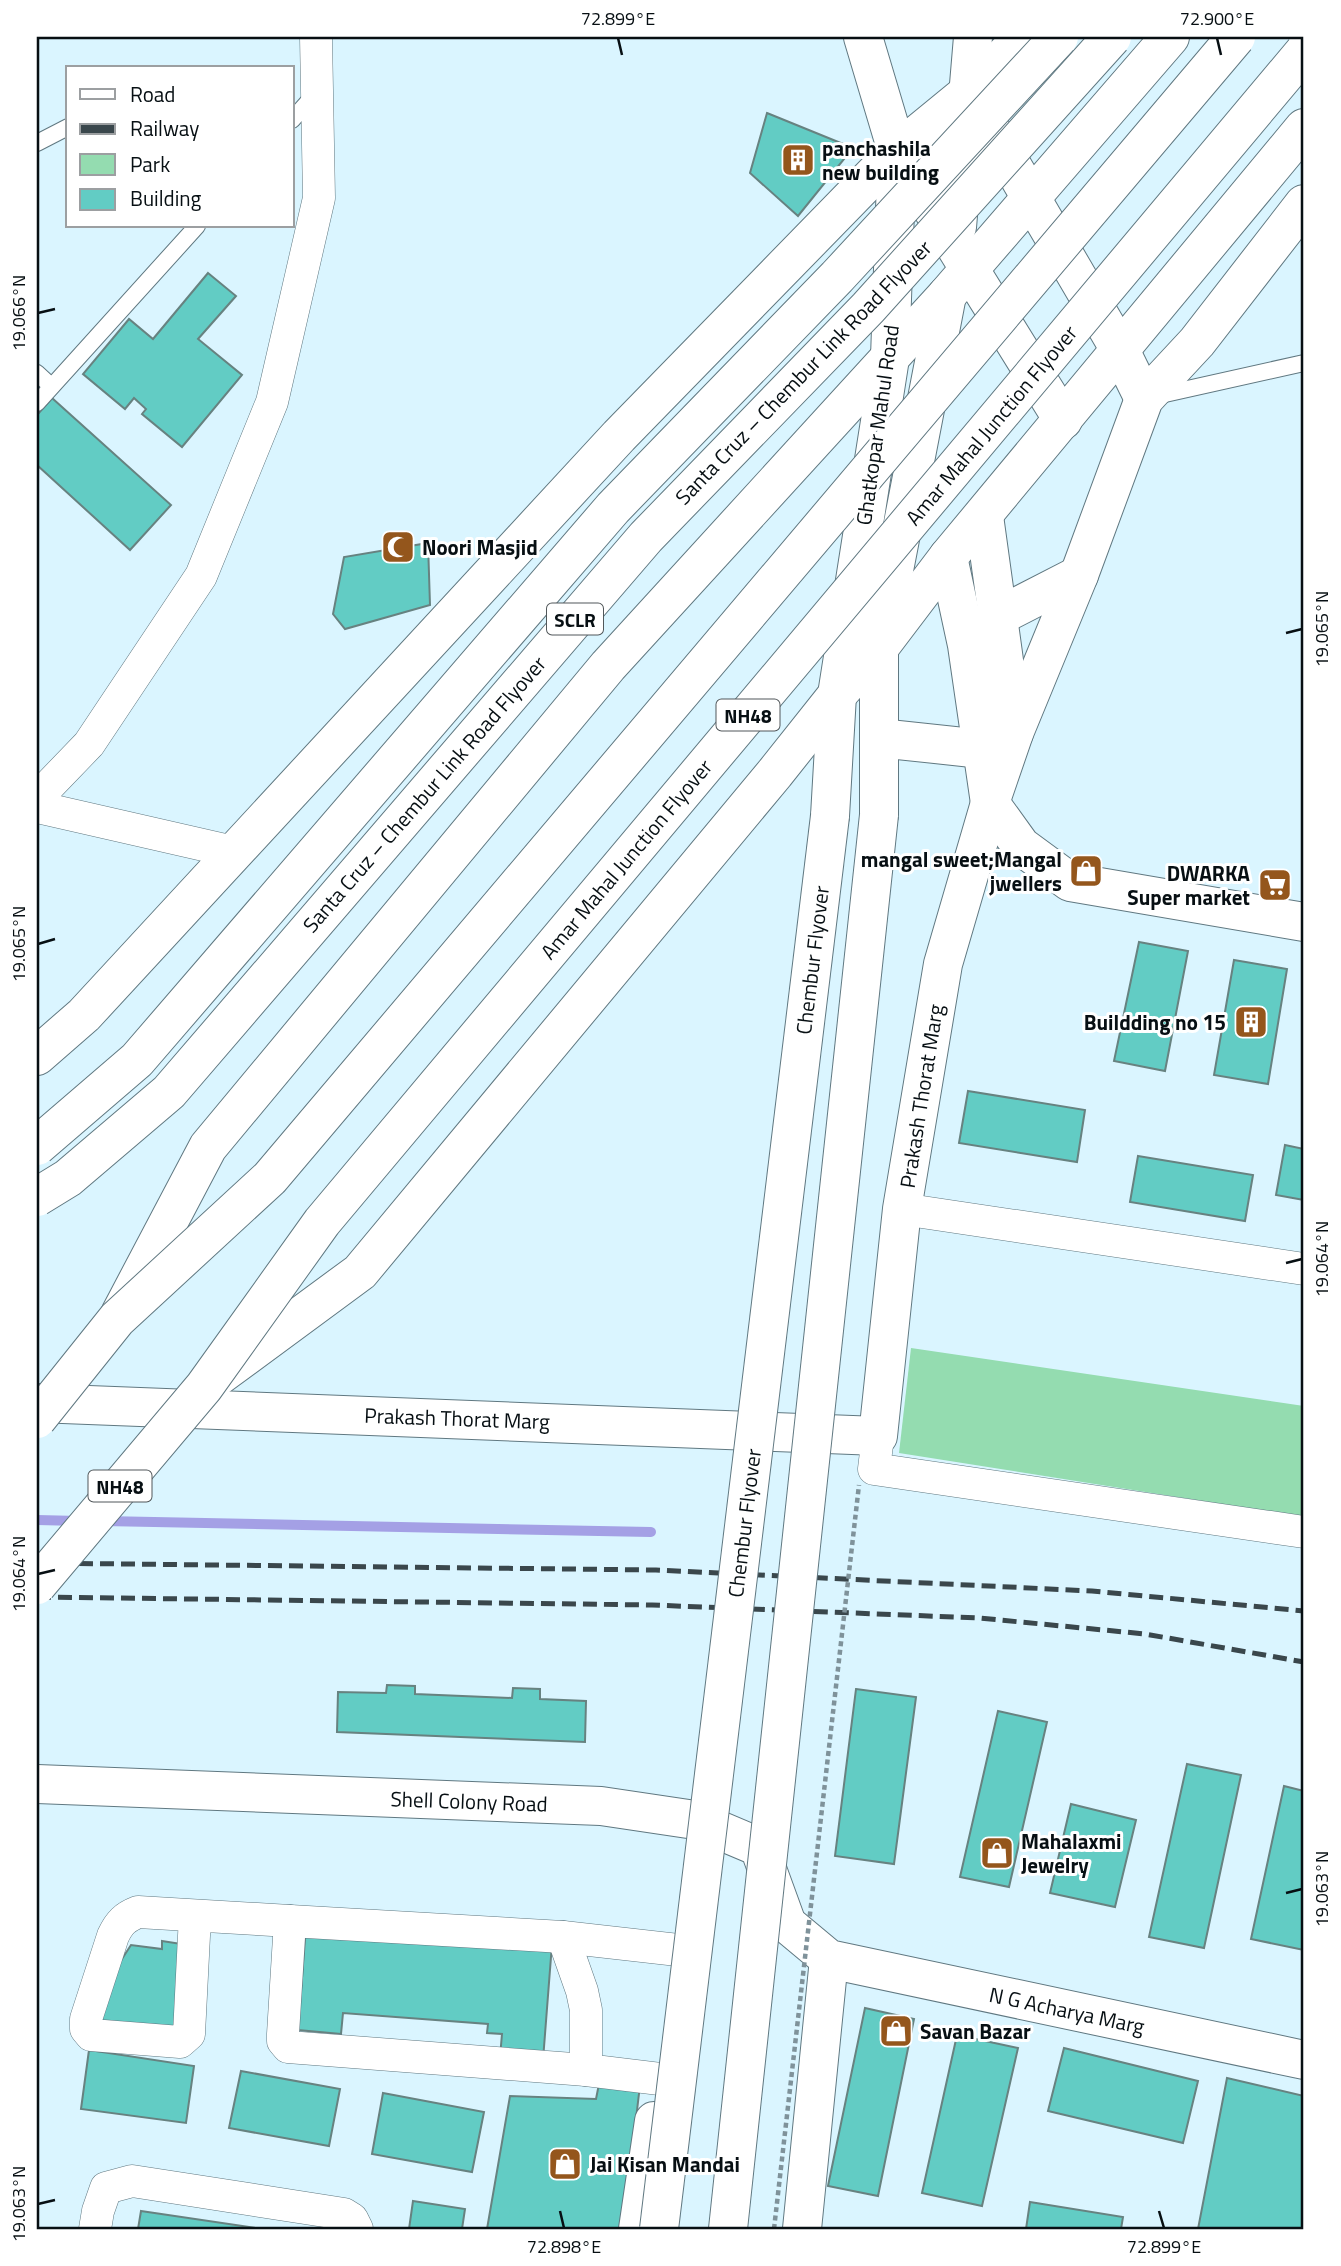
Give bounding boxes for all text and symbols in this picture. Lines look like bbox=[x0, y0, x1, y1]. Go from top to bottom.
text: 72.899°E bbox=[581, 5, 655, 32]
text: 72.900°E bbox=[1180, 5, 1254, 32]
legend bbox=[66, 66, 294, 228]
text: Road bbox=[130, 78, 175, 110]
text: Railway bbox=[130, 112, 199, 144]
place label: panchashila new building bbox=[822, 132, 939, 188]
building icon: panchashila new building bbox=[779, 141, 817, 179]
text: Park bbox=[130, 148, 170, 180]
text: Building bbox=[130, 182, 202, 214]
street label: Santa Cruz – Chembur Link Road Flyover bbox=[667, 232, 939, 512]
text: 19.066°N bbox=[5, 275, 32, 351]
street label: Amar Mahal Junction Flyover bbox=[897, 318, 1085, 532]
street label: Ghatkopar Mahul Road bbox=[847, 323, 907, 527]
mosque icon: Noori Masjid bbox=[379, 528, 417, 566]
place label: Noori Masjid bbox=[422, 531, 538, 563]
text: 19.065°N bbox=[1308, 591, 1335, 667]
road number: SCLR bbox=[547, 604, 603, 634]
street label: Santa Cruz – Chembur Link Road Flyover bbox=[295, 649, 553, 939]
road number: NH48 bbox=[716, 700, 780, 730]
street label: Amar Mahal Junction Flyover bbox=[532, 752, 720, 966]
place label: mangal sweet;Mangal jwellers bbox=[861, 843, 1062, 899]
shop icon: mangal sweet;Mangal jwellers bbox=[1067, 852, 1105, 890]
place label: DWARKA Super market bbox=[1127, 857, 1250, 913]
supermarket icon: DWARKA Super market bbox=[1256, 866, 1294, 904]
street label: Chembur Flyover bbox=[787, 884, 837, 1036]
text: 19.065°N bbox=[5, 906, 32, 982]
street label: Prakash Thorat Marg bbox=[891, 1002, 951, 1190]
building icon: Buildding no 15 bbox=[1232, 1003, 1270, 1041]
place label: Buildding no 15 bbox=[1084, 1006, 1226, 1038]
text: 19.064°N bbox=[1308, 1221, 1335, 1297]
street label: Prakash Thorat Marg bbox=[364, 1399, 551, 1437]
street label: Chembur Flyover bbox=[719, 1447, 769, 1599]
road number: NH48 bbox=[88, 1470, 152, 1502]
text: 19.064°N bbox=[5, 1536, 32, 1612]
street label: Shell Colony Road bbox=[390, 1782, 548, 1820]
place label: Mahalaxmi Jewelry bbox=[1021, 1825, 1122, 1881]
shop icon: Mahalaxmi Jewelry bbox=[978, 1834, 1016, 1872]
text: 19.063°N bbox=[1308, 1851, 1335, 1927]
street label: N G Acharya Marg bbox=[986, 1978, 1148, 2042]
shop icon: Savan Bazar bbox=[877, 2012, 915, 2050]
place label: Savan Bazar bbox=[920, 2015, 1031, 2047]
shop icon: Jai Kisan Mandai bbox=[546, 2145, 584, 2183]
place label: Jai Kisan Mandai bbox=[590, 2148, 740, 2180]
text: 19.063°N bbox=[5, 2166, 32, 2242]
text: 72.898°E bbox=[527, 2233, 601, 2260]
text: 72.899°E bbox=[1127, 2233, 1201, 2260]

